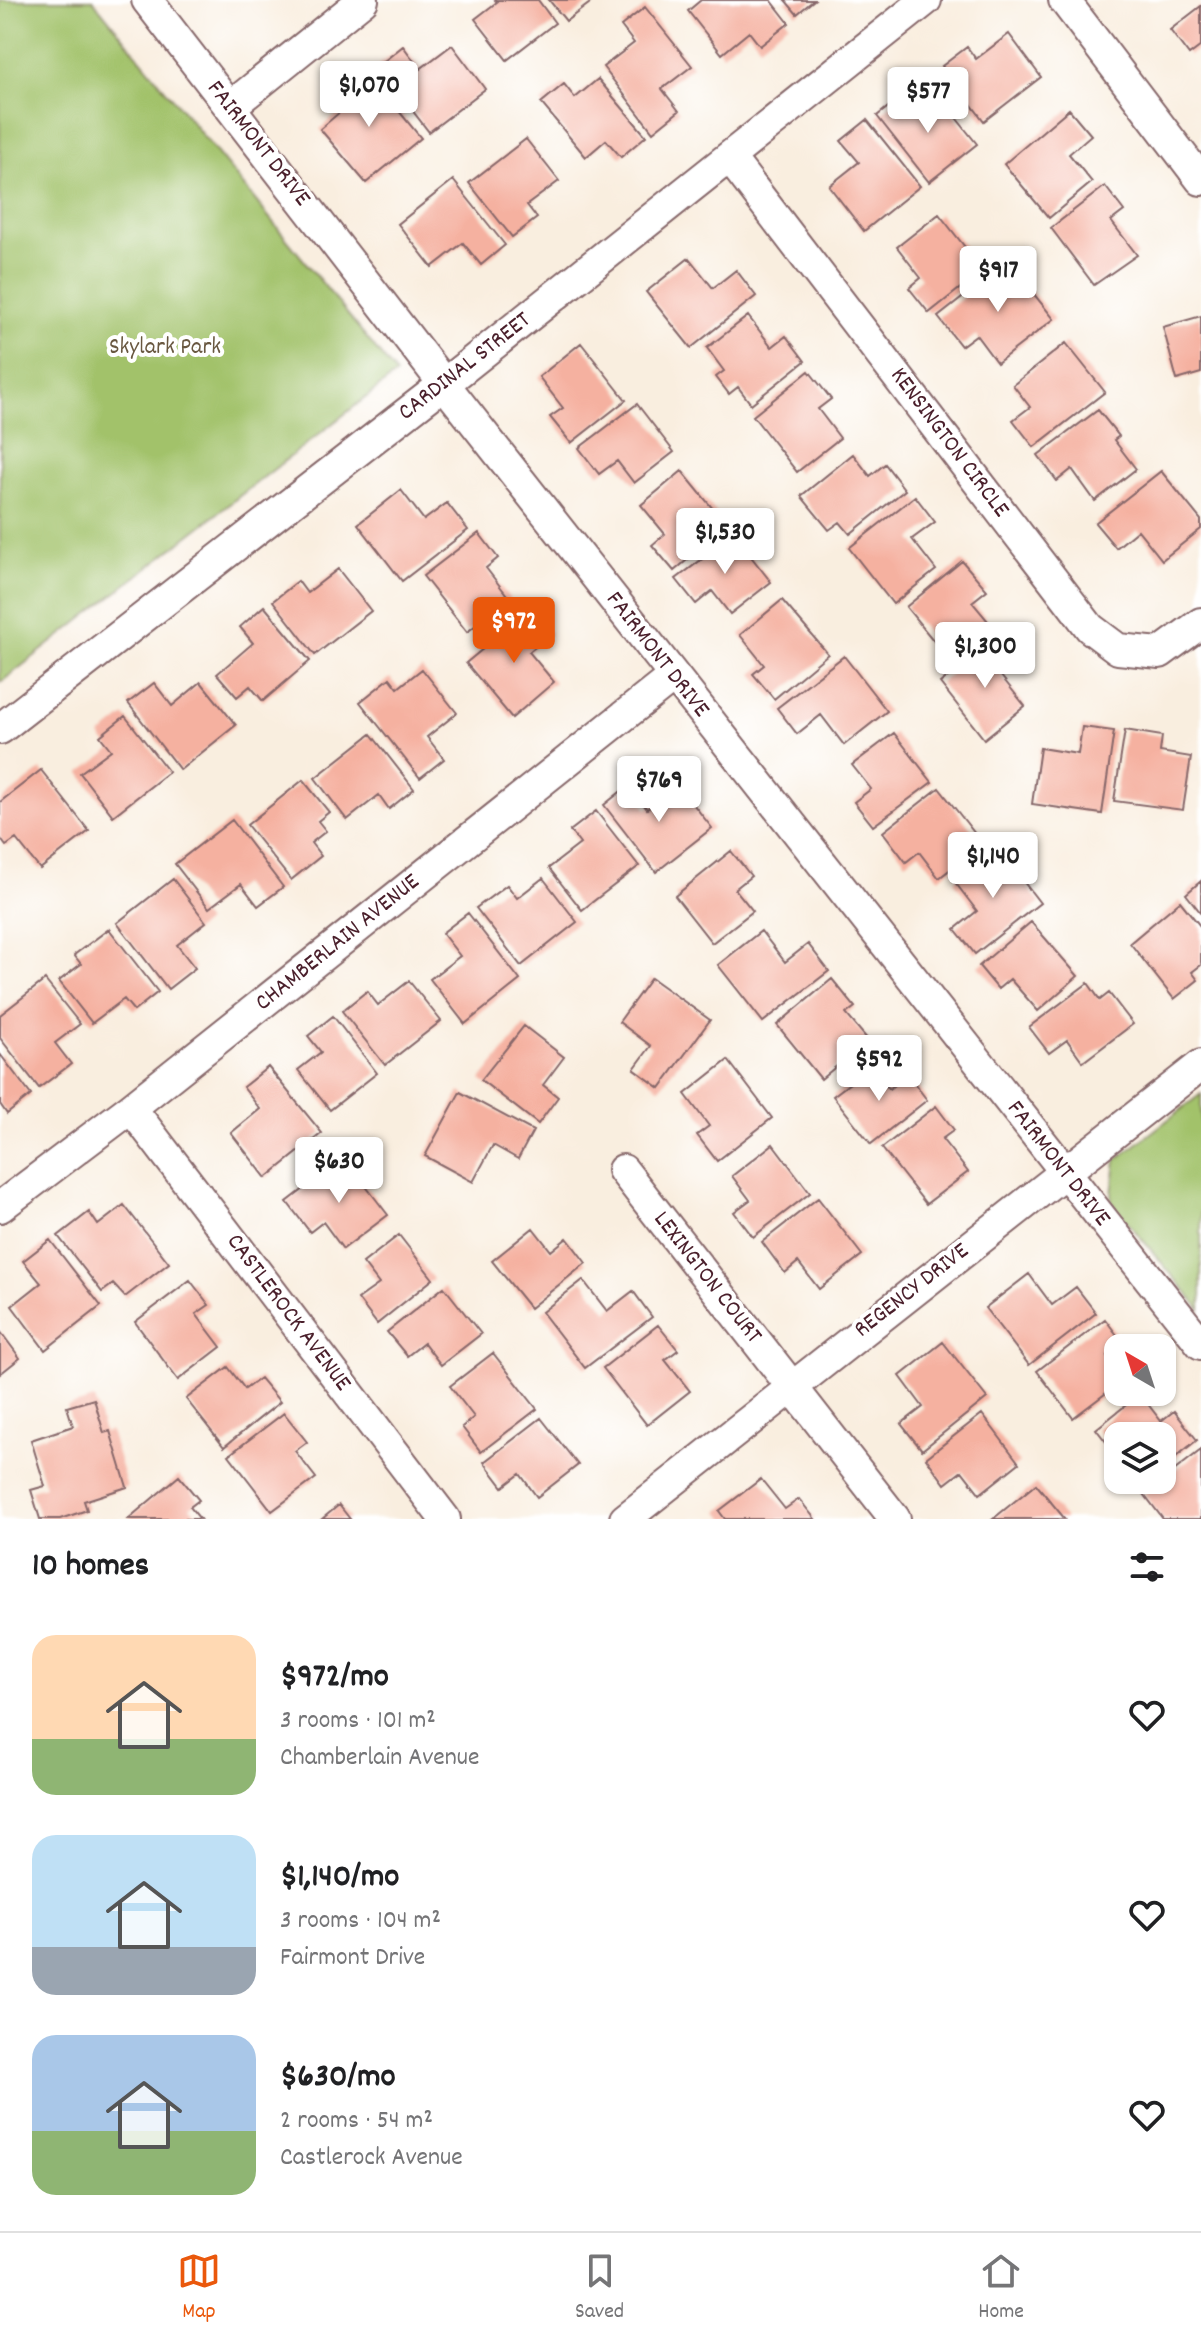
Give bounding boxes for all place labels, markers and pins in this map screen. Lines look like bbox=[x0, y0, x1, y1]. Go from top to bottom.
pin: $1,070 bbox=[304, 61, 434, 129]
pin: $577 bbox=[881, 67, 975, 135]
pin: $917 bbox=[951, 246, 1045, 314]
pin: $1,530 bbox=[660, 508, 790, 576]
pin: $972 bbox=[467, 597, 561, 665]
pin: $1,300 bbox=[920, 622, 1050, 690]
pin: $769 bbox=[612, 756, 706, 824]
pin: $1,140 bbox=[928, 832, 1058, 900]
pin: $592 bbox=[832, 1035, 926, 1103]
pin: $630 bbox=[292, 1137, 386, 1205]

